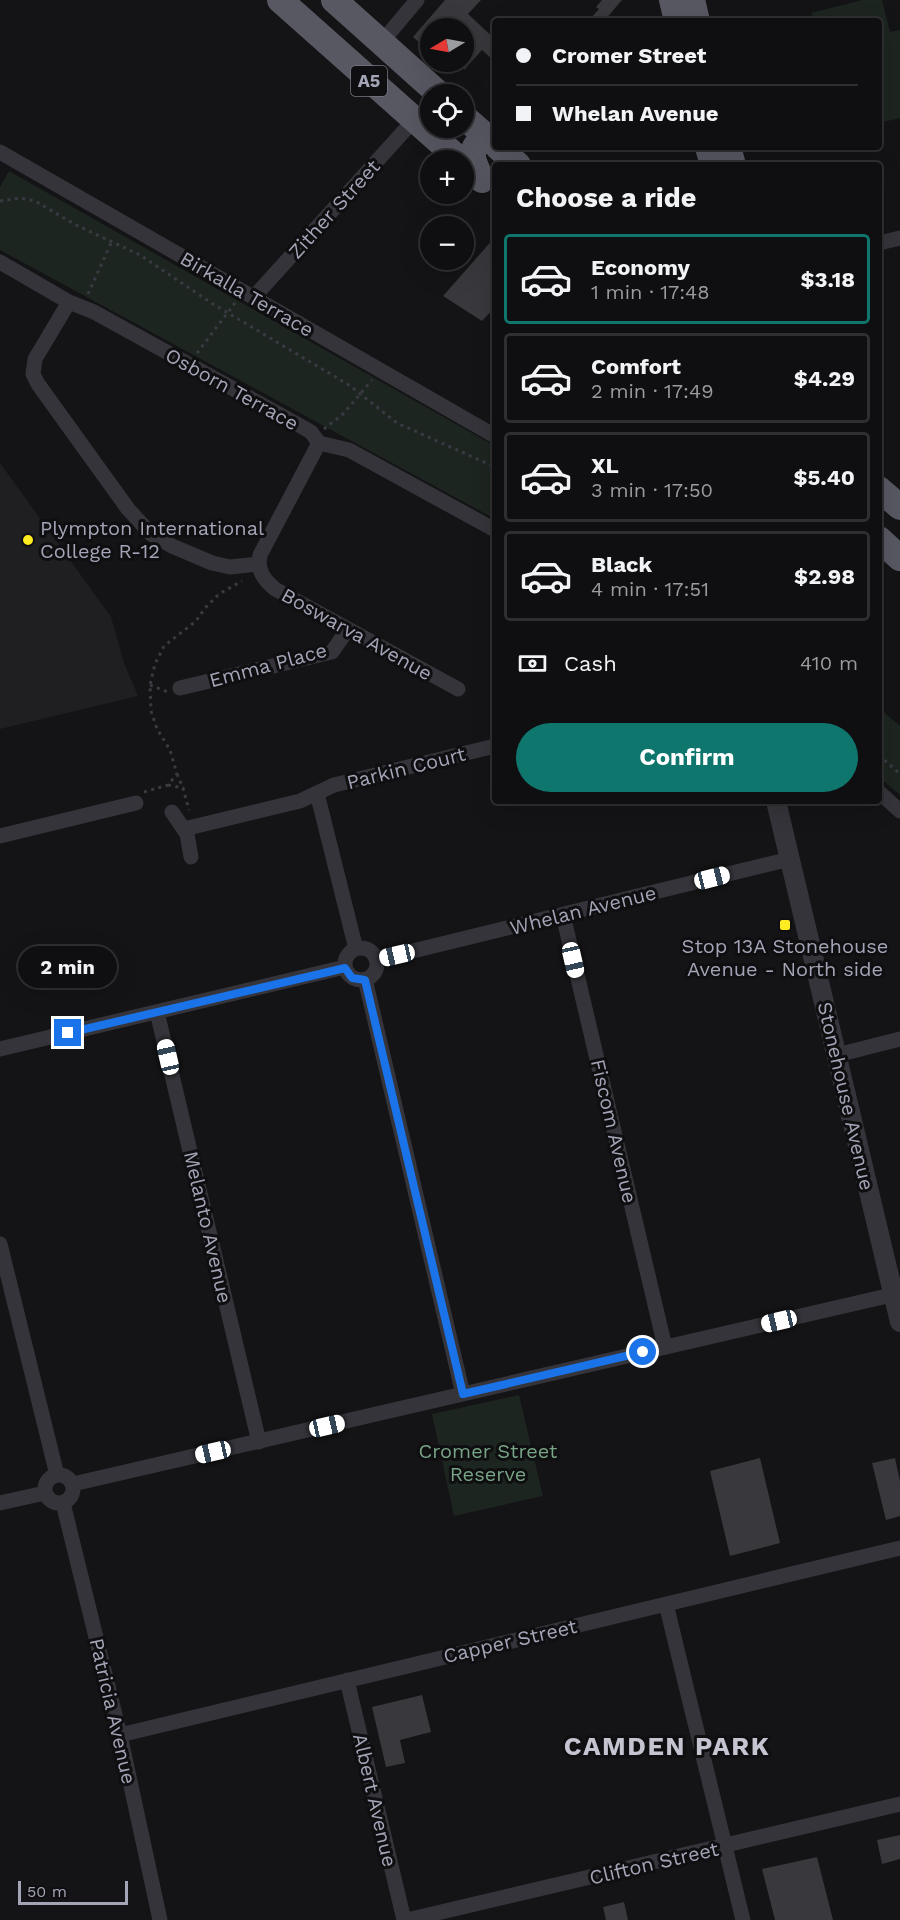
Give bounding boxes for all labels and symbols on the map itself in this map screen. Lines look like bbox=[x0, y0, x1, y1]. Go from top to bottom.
north arrow bbox=[420, 18, 474, 72]
road number: A5 bbox=[351, 66, 387, 96]
street label: Zither Street bbox=[283, 154, 385, 263]
street label: Birkalla Terrace bbox=[176, 246, 318, 342]
street label: Osborn Terrace bbox=[161, 343, 303, 435]
place label: Plympton International College R-12 bbox=[40, 516, 264, 563]
marker: Plympton International College R-12 bbox=[21, 533, 35, 547]
street label: Boswarva Avenue bbox=[277, 583, 437, 685]
street label: Emma Place bbox=[206, 638, 330, 692]
street label: Parkin Court bbox=[344, 742, 468, 794]
car bbox=[692, 865, 732, 891]
street label: Whelan Avenue bbox=[507, 880, 659, 940]
marker: Stop 13A Stonehouse Avenue - North side bbox=[778, 918, 792, 932]
place label: Stop 13A Stonehouse Avenue - North side bbox=[682, 934, 888, 981]
car bbox=[560, 940, 586, 980]
car bbox=[377, 942, 417, 968]
callout: 2 min bbox=[19, 946, 118, 988]
street label: Stonehouse Avenue bbox=[813, 999, 879, 1193]
route end bbox=[54, 1019, 81, 1046]
car bbox=[155, 1037, 181, 1077]
street label: Fiscom Avenue bbox=[586, 1057, 642, 1205]
street label: Melanto Avenue bbox=[179, 1149, 237, 1305]
car bbox=[759, 1308, 799, 1334]
route start bbox=[629, 1338, 656, 1365]
car bbox=[307, 1413, 347, 1439]
car bbox=[193, 1439, 233, 1465]
park label: Cromer Street Reserve bbox=[419, 1439, 558, 1486]
street label: Capper Street bbox=[441, 1614, 580, 1668]
street label: Patricia Avenue bbox=[85, 1636, 141, 1786]
street label: Albert Avenue bbox=[348, 1731, 402, 1869]
district label: CAMDEN PARK bbox=[564, 1731, 770, 1761]
street label: Clifton Street bbox=[587, 1836, 722, 1890]
scale bar bbox=[18, 1878, 128, 1906]

